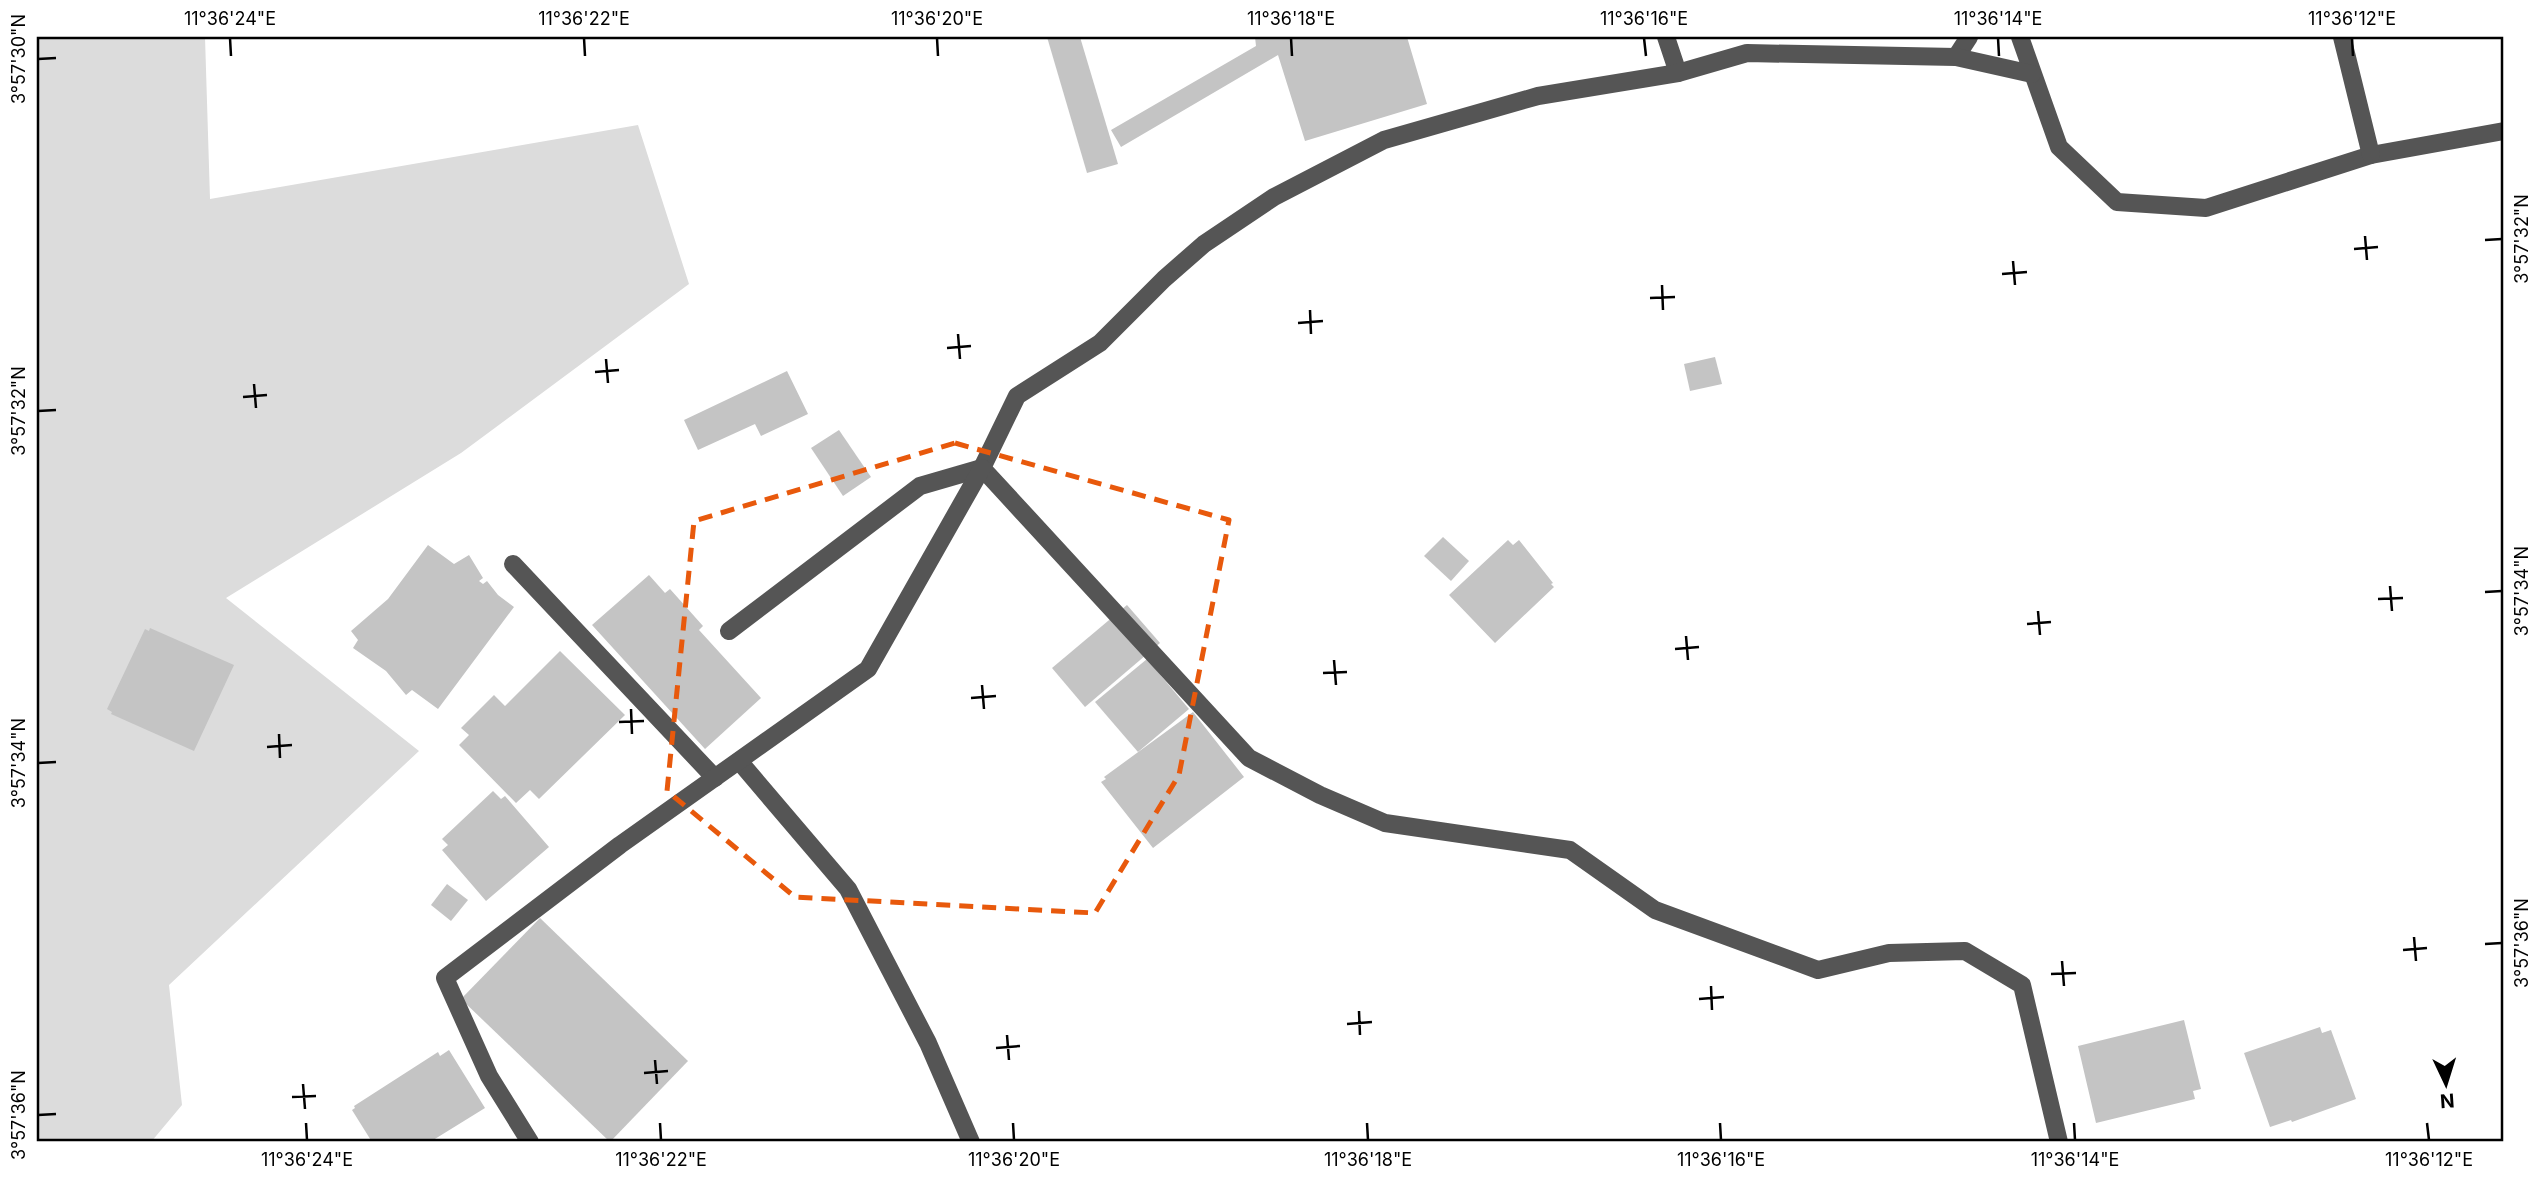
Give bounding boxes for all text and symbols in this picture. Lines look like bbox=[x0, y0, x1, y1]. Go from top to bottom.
text: 11°36'24"E bbox=[184, 8, 276, 29]
text: 11°36'22"E bbox=[538, 8, 630, 29]
text: 11°36'20"E bbox=[891, 8, 983, 29]
text: 11°36'18"E bbox=[1247, 8, 1335, 29]
text: 11°36'16"E bbox=[1600, 8, 1688, 29]
text: 11°36'14"E bbox=[1954, 8, 2042, 29]
text: 11°36'12"E bbox=[2308, 8, 2396, 29]
text: 3°57'30"N bbox=[8, 14, 29, 104]
text: 3°57'32"N bbox=[2511, 194, 2532, 284]
text: 3°57'32"N bbox=[8, 366, 29, 456]
text: 3°57'34"N bbox=[2511, 546, 2532, 636]
text: 3°57'34"N bbox=[8, 718, 29, 808]
text: 3°57'36"N bbox=[2511, 898, 2532, 988]
north arrow bbox=[2412, 1050, 2482, 1120]
text: 3°57'36"N bbox=[8, 1070, 29, 1160]
text: N bbox=[2439, 1088, 2455, 1112]
text: 11°36'24"E bbox=[261, 1149, 353, 1170]
text: 11°36'22"E bbox=[615, 1149, 707, 1170]
text: 11°36'20"E bbox=[968, 1149, 1060, 1170]
text: 11°36'18"E bbox=[1324, 1149, 1412, 1170]
text: 11°36'16"E bbox=[1677, 1149, 1765, 1170]
text: 11°36'14"E bbox=[2031, 1149, 2119, 1170]
text: 11°36'12"E bbox=[2385, 1149, 2473, 1170]

